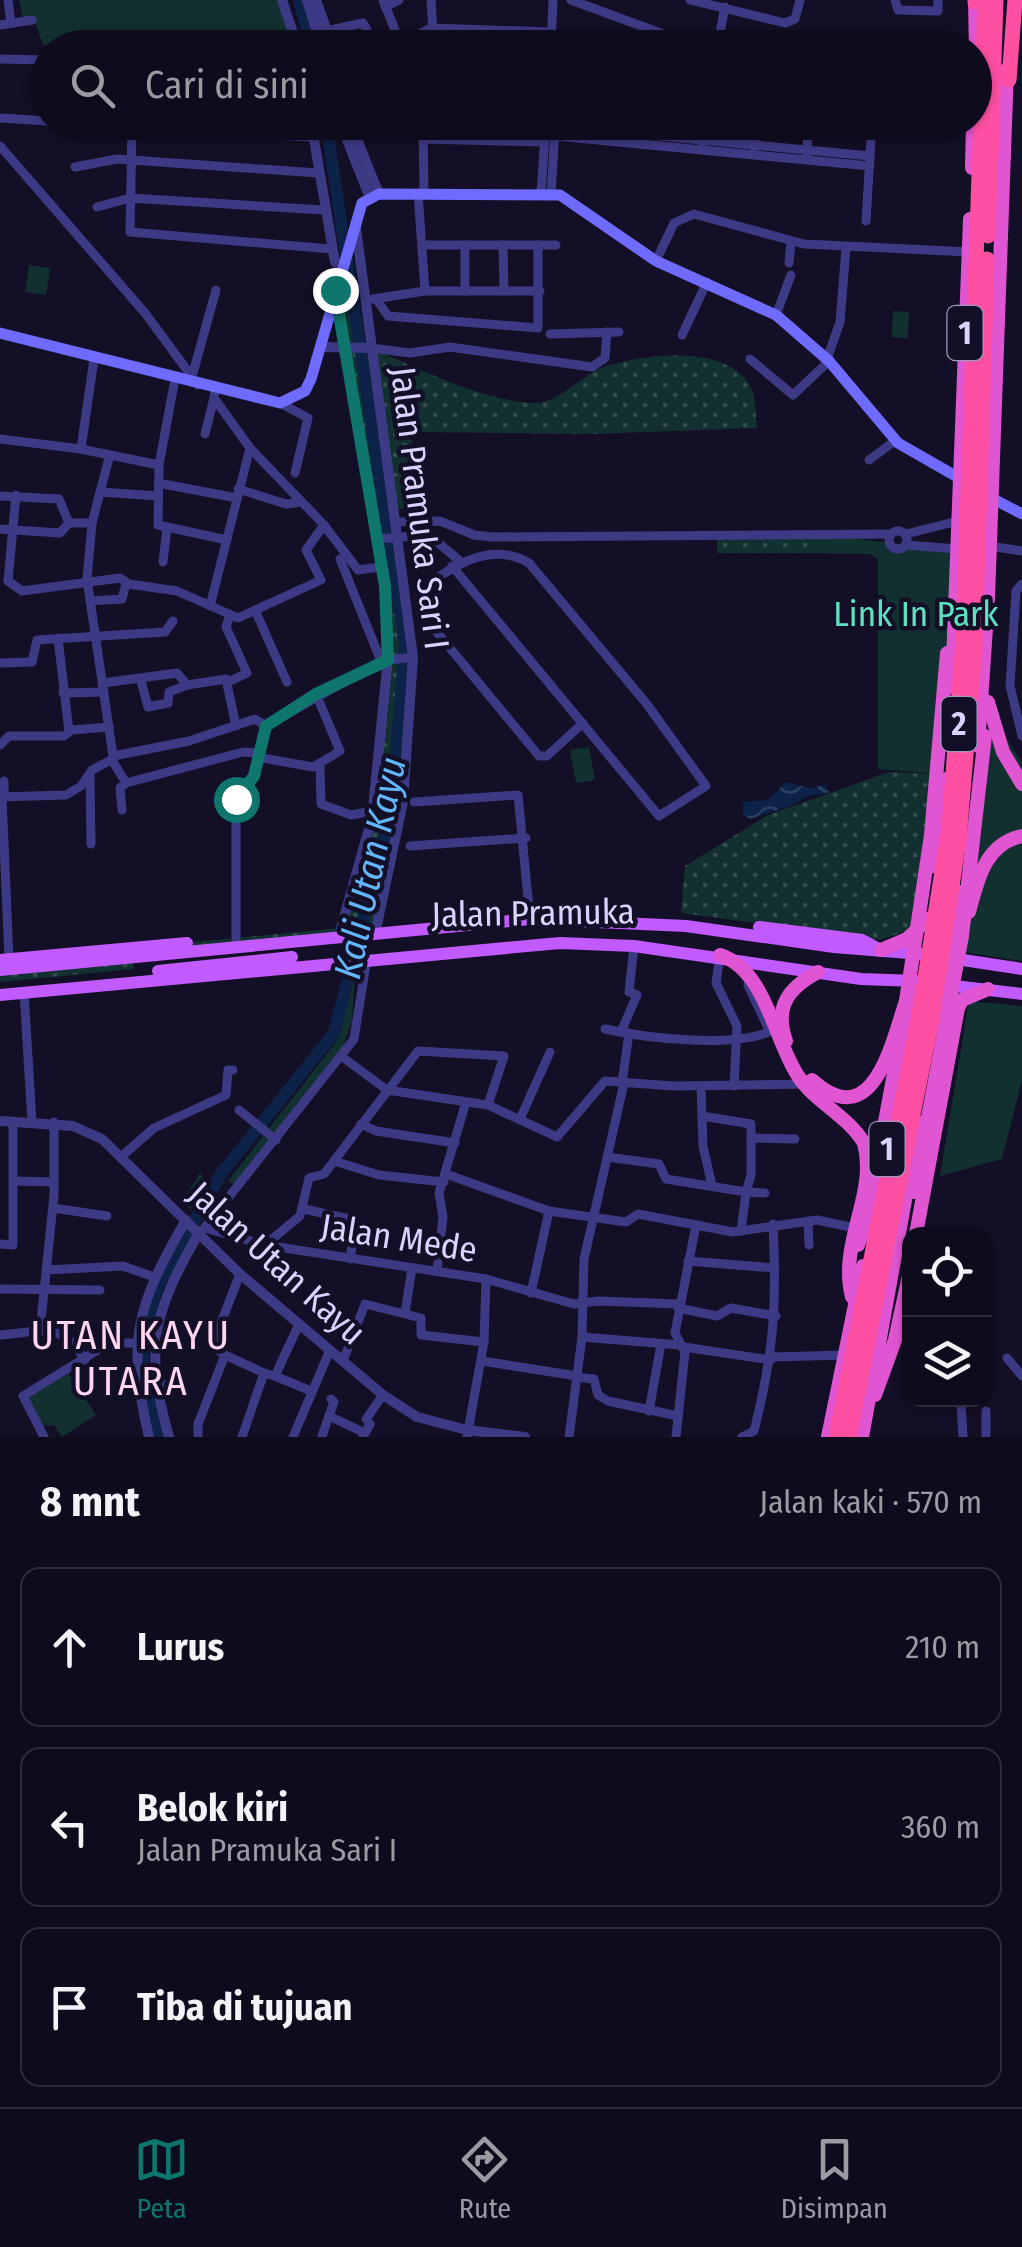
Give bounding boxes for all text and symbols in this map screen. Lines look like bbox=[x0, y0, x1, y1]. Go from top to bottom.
search box bbox=[30, 30, 992, 140]
icon: search bbox=[65, 58, 120, 113]
text: Cari di sini bbox=[145, 62, 309, 108]
route end bbox=[313, 268, 359, 314]
road number: 1 bbox=[948, 306, 982, 360]
street label: Jalan Pramuka Sari I bbox=[382, 364, 458, 652]
park label: Link In Park bbox=[833, 593, 999, 635]
road number: 2 bbox=[942, 697, 976, 751]
water label: Kali Utan Kayu bbox=[324, 753, 416, 983]
route start bbox=[214, 777, 260, 823]
street label: Jalan Pramuka bbox=[431, 890, 635, 936]
road number: 1 bbox=[870, 1122, 904, 1176]
street label: Jalan Utan Kayu bbox=[180, 1173, 374, 1353]
street label: Jalan Mede bbox=[318, 1205, 480, 1271]
map controls bbox=[902, 1227, 992, 1407]
button: locate bbox=[902, 1227, 992, 1317]
district label: UTAN KAYU UTARA bbox=[31, 1312, 231, 1406]
button: layers bbox=[902, 1317, 992, 1407]
text: 8 mnt bbox=[40, 1477, 140, 1527]
text: Jalan kaki · 570 m bbox=[759, 1483, 982, 1521]
icon: ahead bbox=[42, 1620, 97, 1675]
text: Lurus bbox=[137, 1624, 224, 1670]
text: 210 m bbox=[905, 1628, 980, 1666]
text: Belok kiri bbox=[137, 1785, 288, 1831]
icon: left bbox=[42, 1800, 97, 1855]
text: 360 m bbox=[901, 1808, 980, 1846]
text: Jalan Pramuka Sari I bbox=[137, 1831, 397, 1869]
icon: arrive bbox=[42, 1980, 97, 2035]
text: Tiba di tujuan bbox=[137, 1984, 353, 2030]
tab: Peta bbox=[134, 2132, 189, 2225]
tab: Rute bbox=[457, 2132, 512, 2225]
tab: Disimpan bbox=[781, 2132, 888, 2225]

